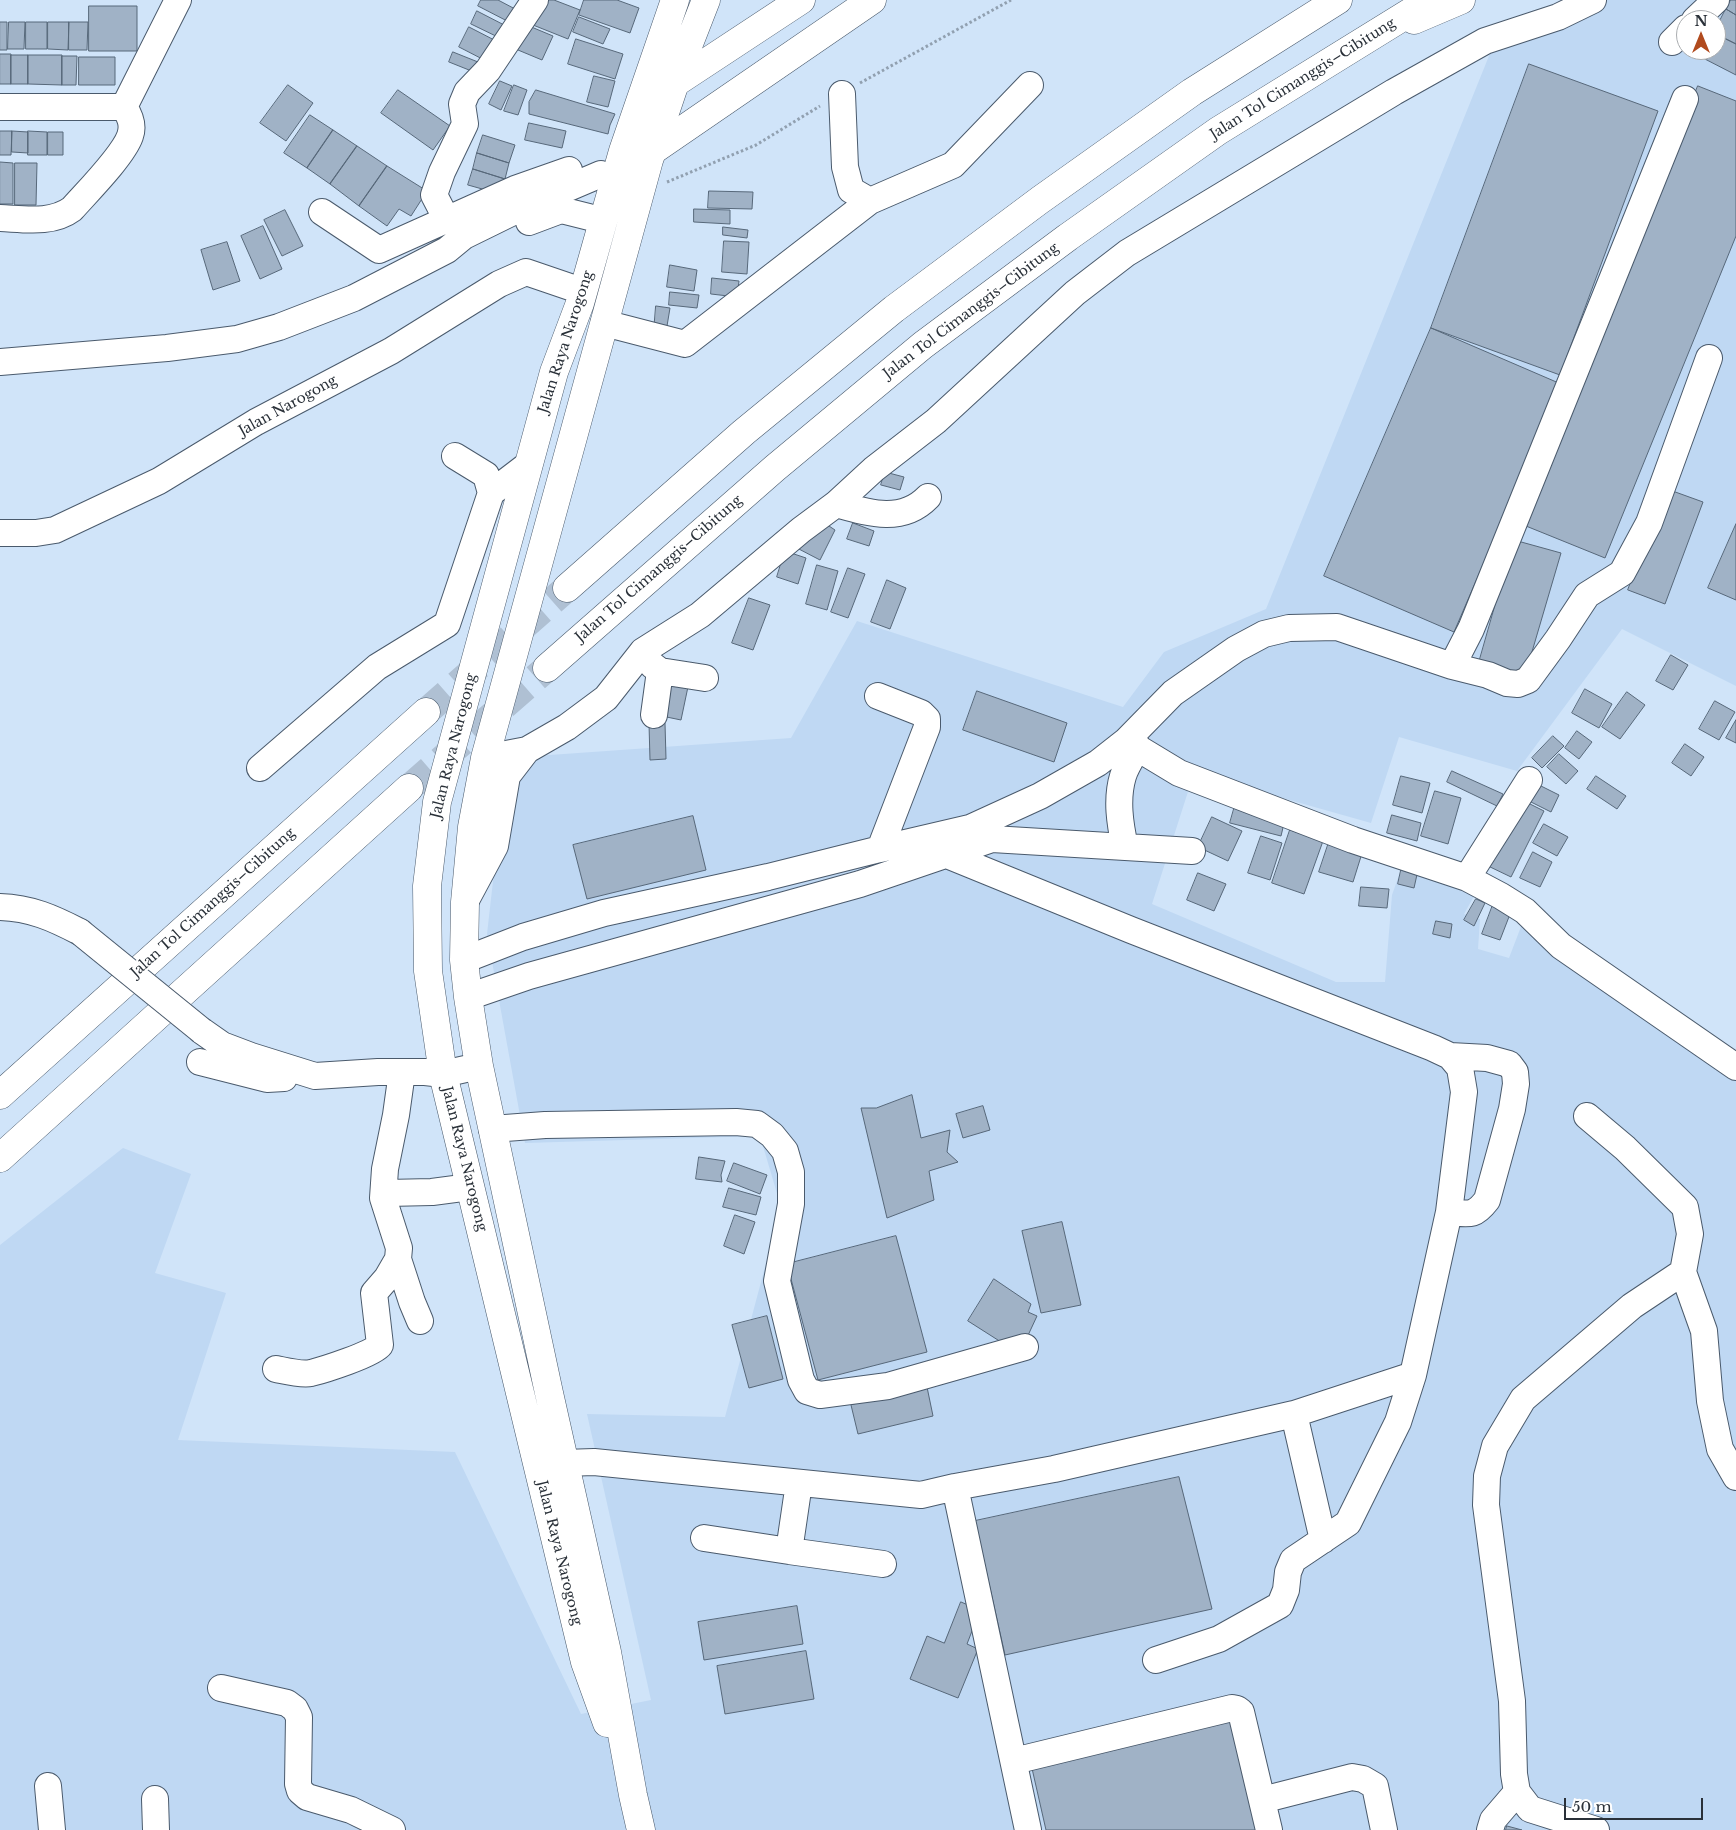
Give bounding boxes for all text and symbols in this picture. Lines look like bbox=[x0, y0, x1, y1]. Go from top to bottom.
north arrow bbox=[1676, 10, 1726, 60]
text: N bbox=[1694, 12, 1708, 30]
street label: Jalan Tol Cimanggis–Cibitung bbox=[1207, 15, 1399, 143]
street label: Jalan Tol Cimanggis–Cibitung bbox=[880, 240, 1062, 382]
street label: Jalan Raya Narogong bbox=[535, 269, 597, 415]
street label: Jalan Narogong bbox=[236, 372, 340, 440]
street label: Jalan Tol Cimanggis–Cibitung bbox=[572, 492, 746, 646]
street label: Jalan Raya Narogong bbox=[428, 672, 480, 820]
street label: Jalan Tol Cimanggis–Cibitung bbox=[127, 825, 299, 981]
street label: Jalan Raya Narogong bbox=[438, 1085, 490, 1233]
street label: Jalan Raya Narogong bbox=[533, 1479, 585, 1627]
scale bar bbox=[1566, 1788, 1705, 1820]
text: 50 m bbox=[1572, 1797, 1612, 1816]

